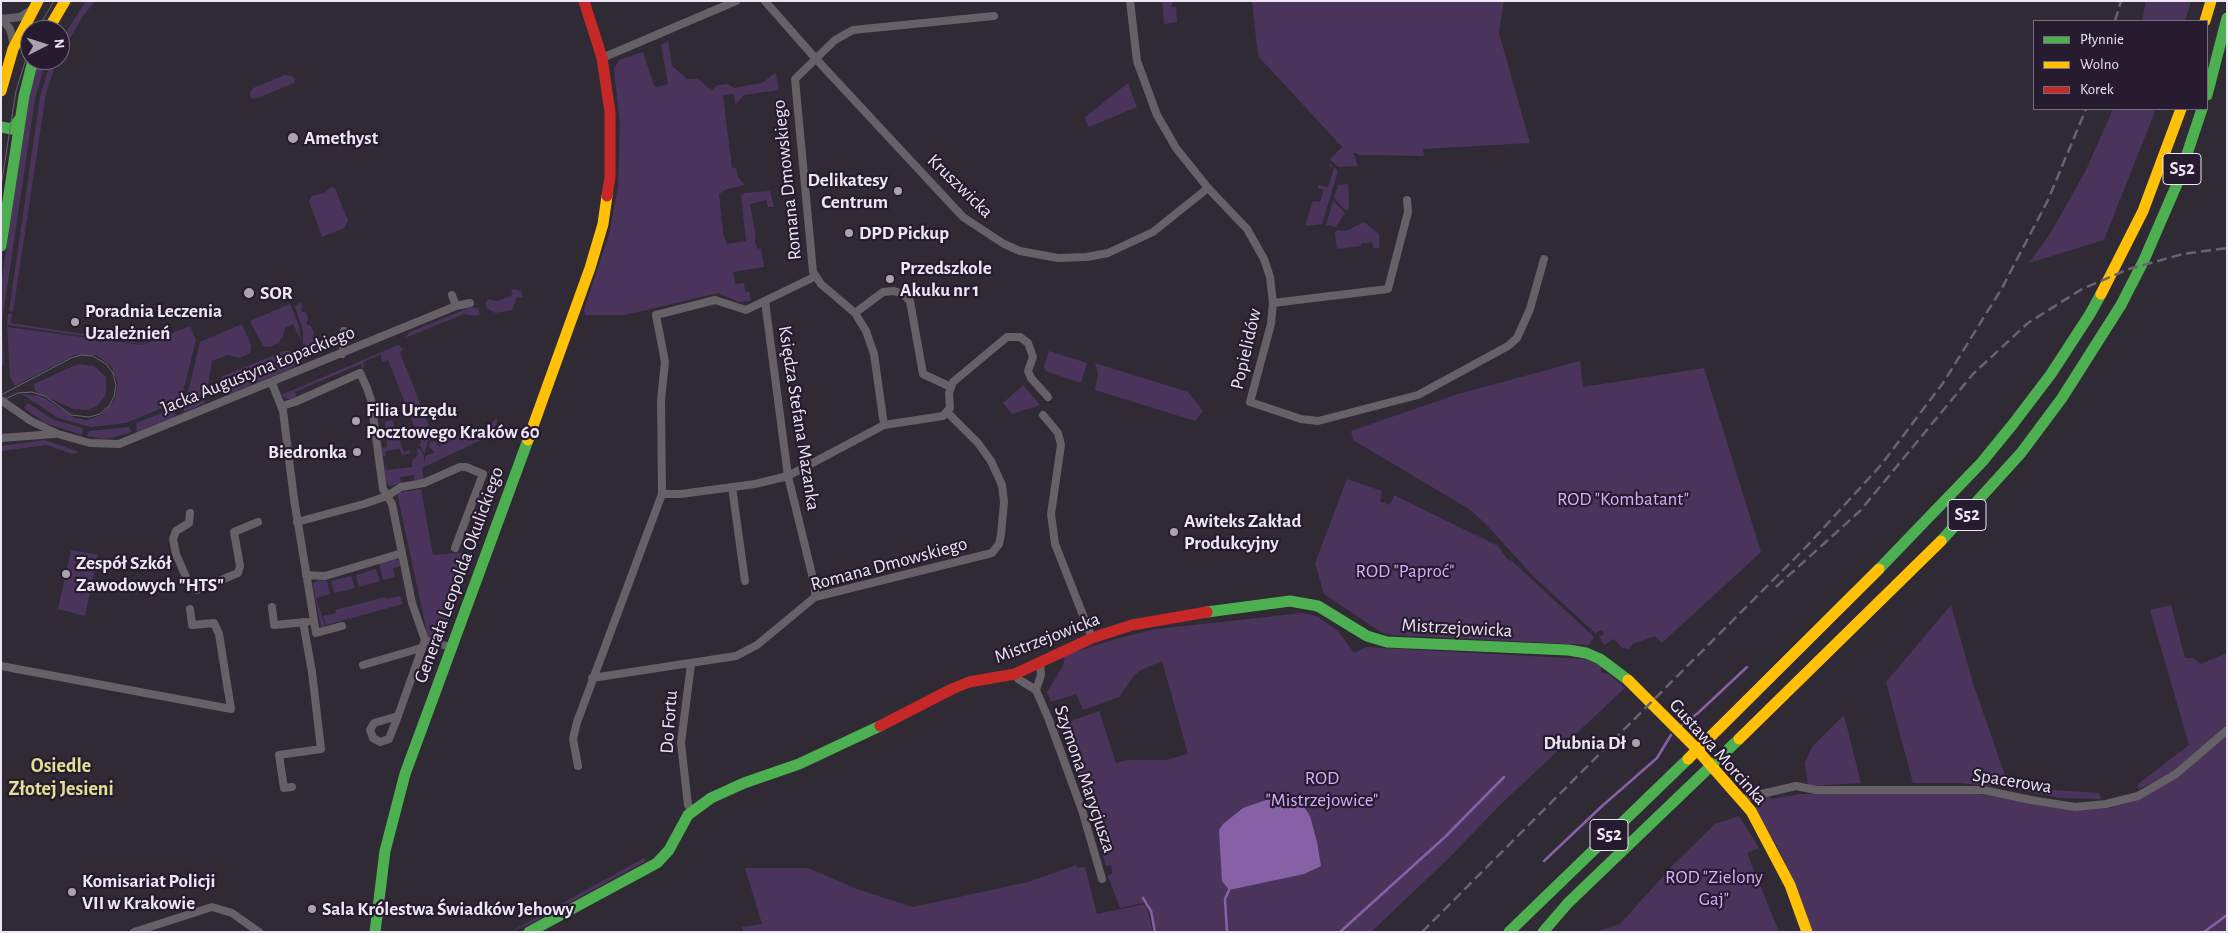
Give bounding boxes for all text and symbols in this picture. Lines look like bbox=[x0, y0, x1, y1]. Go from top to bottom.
north arrow bbox=[20, 20, 70, 70]
legend bbox=[2033, 20, 2208, 110]
text: Płynnie bbox=[2080, 32, 2124, 47]
text: N bbox=[52, 38, 66, 49]
text: Wolno bbox=[2080, 57, 2119, 72]
text: Korek bbox=[2080, 82, 2114, 97]
street label: Romana Dmowskiego bbox=[767, 99, 807, 261]
place label: Amethyst bbox=[304, 127, 378, 149]
marker: Amethyst bbox=[286, 131, 300, 145]
street label: Kruszwicka bbox=[922, 149, 998, 223]
road number: S52 bbox=[2163, 153, 2201, 184]
place label: Delikatesy Centrum bbox=[807, 169, 888, 213]
marker: Delikatesy Centrum bbox=[892, 185, 904, 197]
place label: DPD Pickup bbox=[859, 222, 949, 244]
marker: DPD Pickup bbox=[843, 227, 855, 239]
place label: Przedszkole Akuku nr 1 bbox=[900, 257, 992, 301]
marker: Przedszkole Akuku nr 1 bbox=[884, 273, 896, 285]
place label: SOR bbox=[260, 282, 293, 304]
marker: SOR bbox=[242, 286, 256, 300]
place label: Poradnia Leczenia Uzależnień bbox=[85, 300, 222, 344]
street label: Popielidów bbox=[1226, 306, 1266, 392]
marker: Poradnia Leczenia Uzależnień bbox=[69, 316, 81, 328]
street label: Jacka Augustyna Łopackiego bbox=[158, 321, 358, 419]
street label: Księdza Stefana Mazanka bbox=[773, 324, 825, 512]
place label: Filia Urzędu Pocztowego Kraków 60 bbox=[366, 399, 540, 443]
marker: Filia Urzędu Pocztowego Kraków 60 bbox=[350, 415, 362, 427]
place label: Biedronka bbox=[268, 441, 347, 463]
marker: Biedronka bbox=[351, 446, 363, 458]
street label: Generała Leopolda Okulickiego bbox=[409, 464, 509, 686]
park label: ROD "Kombatant" bbox=[1557, 488, 1689, 510]
road number: S52 bbox=[1948, 500, 1986, 530]
place label: Awiteks Zakład Produkcyjny bbox=[1184, 510, 1301, 554]
marker: Awiteks Zakład Produkcyjny bbox=[1168, 526, 1180, 538]
street label: Romana Dmowskiego bbox=[808, 532, 970, 596]
place label: Zespół Szkół Zawodowych "HTS" bbox=[76, 552, 224, 596]
park label: ROD "Paproć" bbox=[1356, 560, 1454, 582]
marker: Zespół Szkół Zawodowych "HTS" bbox=[60, 568, 72, 580]
street label: Mistrzejowicka bbox=[991, 607, 1103, 669]
street label: Mistrzejowicka bbox=[1401, 614, 1513, 642]
street label: Do Fortu bbox=[655, 690, 683, 754]
street label: Gustawa Morcinka bbox=[1664, 694, 1772, 810]
street label: Szymona Marycjusza bbox=[1049, 702, 1121, 856]
place label: Dłubnia Dł bbox=[1543, 732, 1626, 754]
marker: Dłubnia Dł bbox=[1630, 737, 1642, 749]
district label: Osiedle Złotej Jesieni bbox=[8, 754, 114, 801]
street label: Spacerowa bbox=[1971, 763, 2053, 799]
park label: ROD "Mistrzejowice" bbox=[1266, 767, 1378, 811]
road number: S52 bbox=[1590, 820, 1628, 850]
park label: ROD "Zielony Gaj" bbox=[1665, 866, 1763, 910]
place label: Komisariat Policji VII w Krakowie bbox=[82, 870, 216, 914]
marker: Komisariat Policji VII w Krakowie bbox=[66, 886, 78, 898]
place label: Sala Królestwa Świadków Jehowy bbox=[322, 898, 574, 920]
marker: Sala Królestwa Świadków Jehowy bbox=[306, 903, 318, 915]

